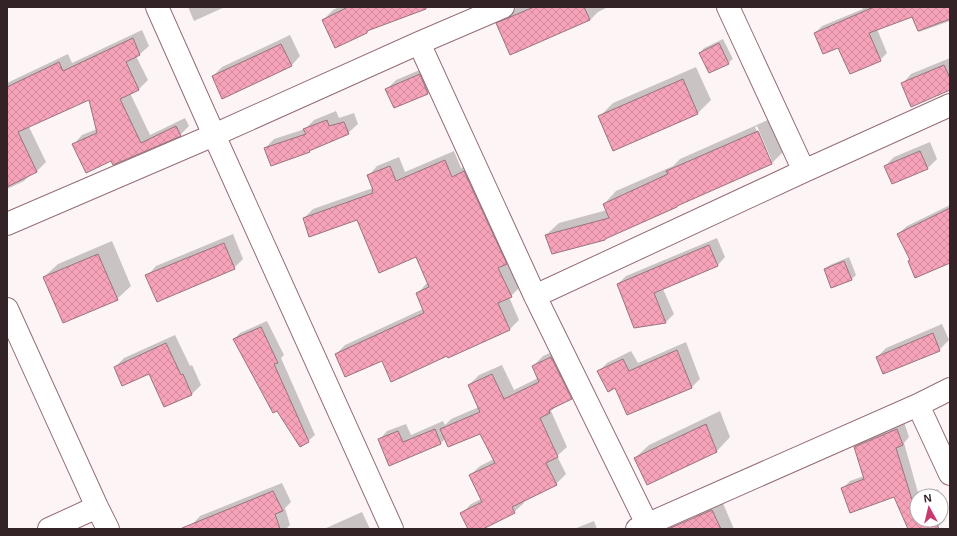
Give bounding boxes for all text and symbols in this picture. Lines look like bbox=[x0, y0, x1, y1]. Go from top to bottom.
north arrow bbox=[909, 488, 949, 528]
text: N bbox=[923, 492, 932, 505]

